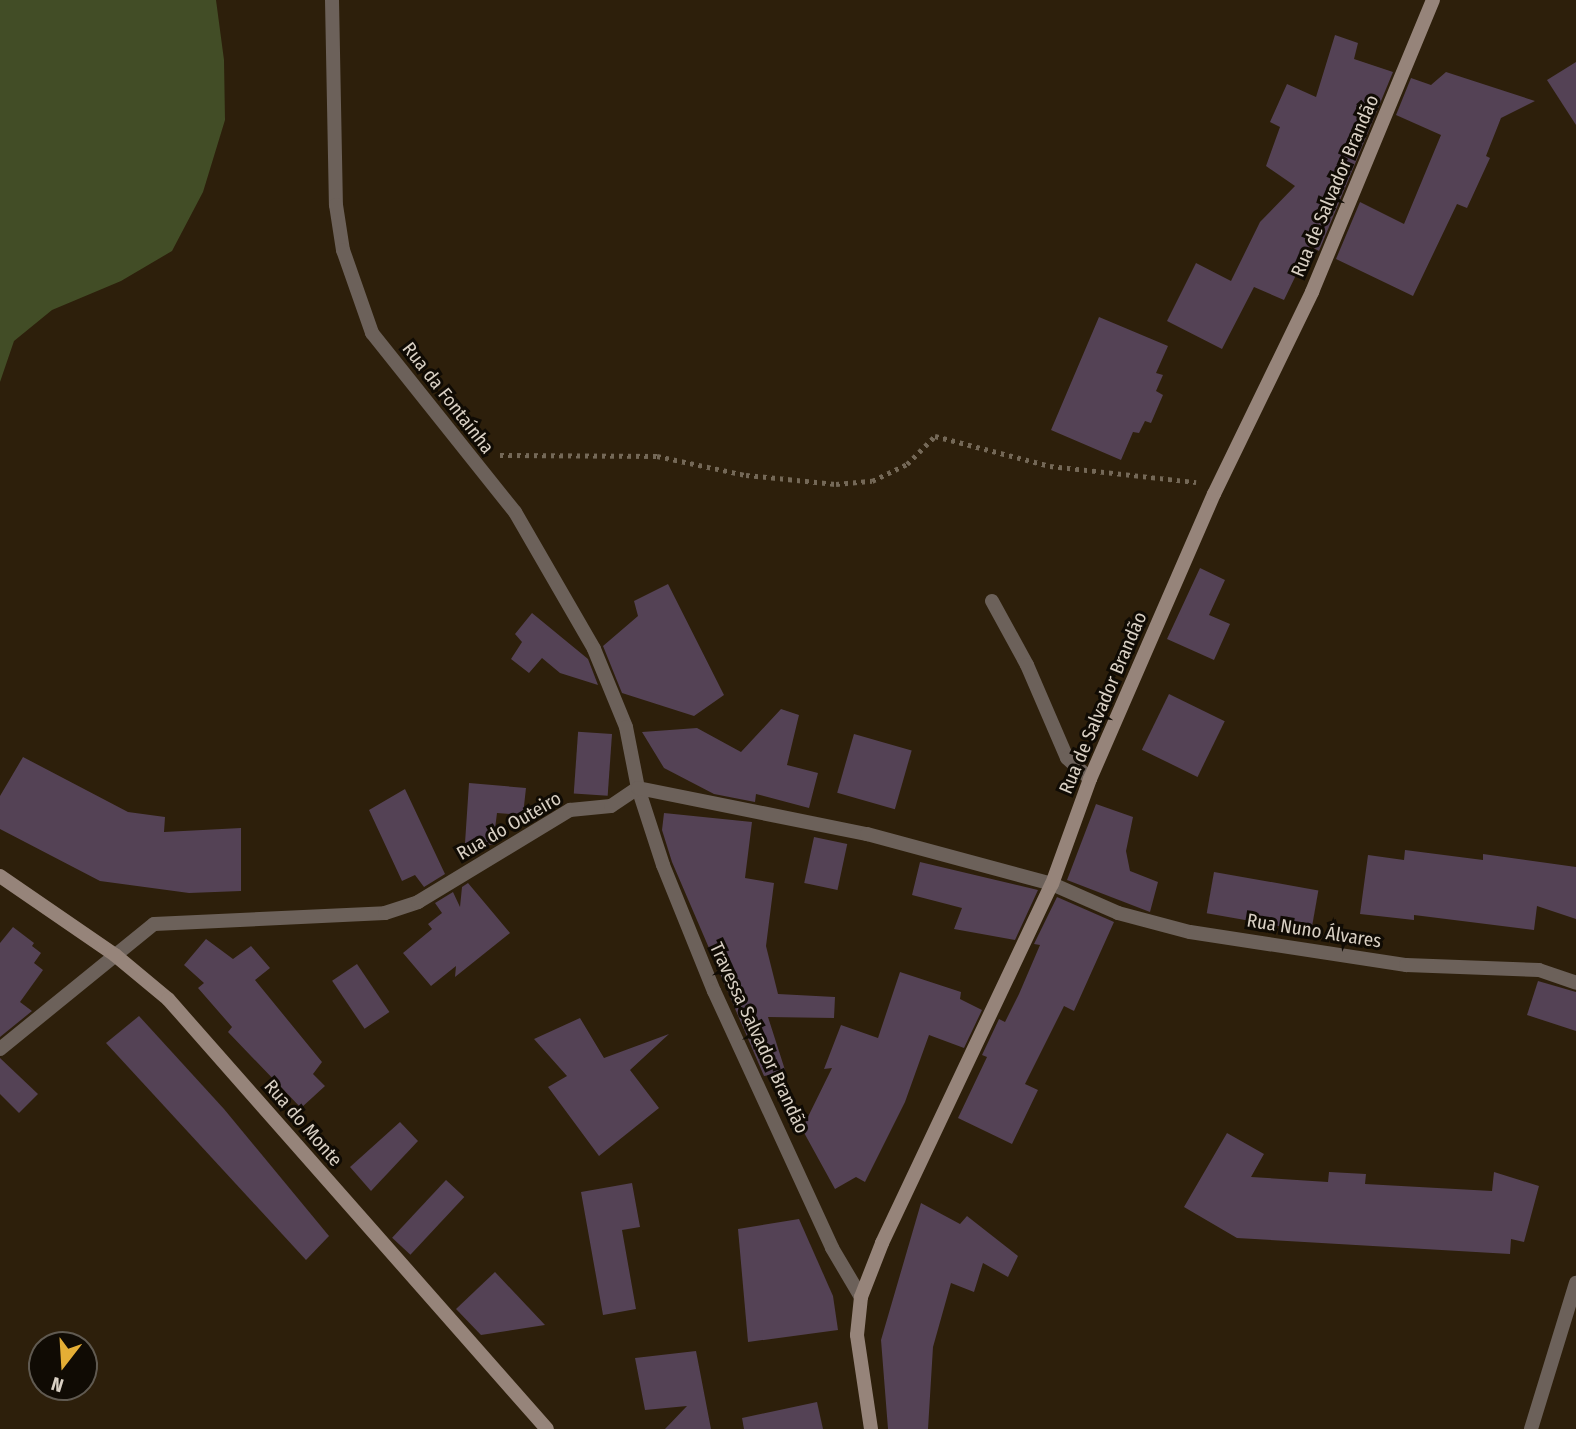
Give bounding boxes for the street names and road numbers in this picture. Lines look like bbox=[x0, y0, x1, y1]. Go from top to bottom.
street label: Rua de Salvador Brandão bbox=[1286, 92, 1384, 280]
street label: Rua da Fontaínha bbox=[397, 338, 499, 458]
street label: Rua de Salvador Brandão bbox=[1054, 609, 1152, 797]
street label: Rua do Outeiro bbox=[453, 787, 565, 865]
street label: Rua Nuno Álvares bbox=[1245, 909, 1383, 953]
street label: Travessa Salvador Brandão bbox=[705, 939, 813, 1137]
street label: Rua do Monte bbox=[259, 1075, 347, 1171]

